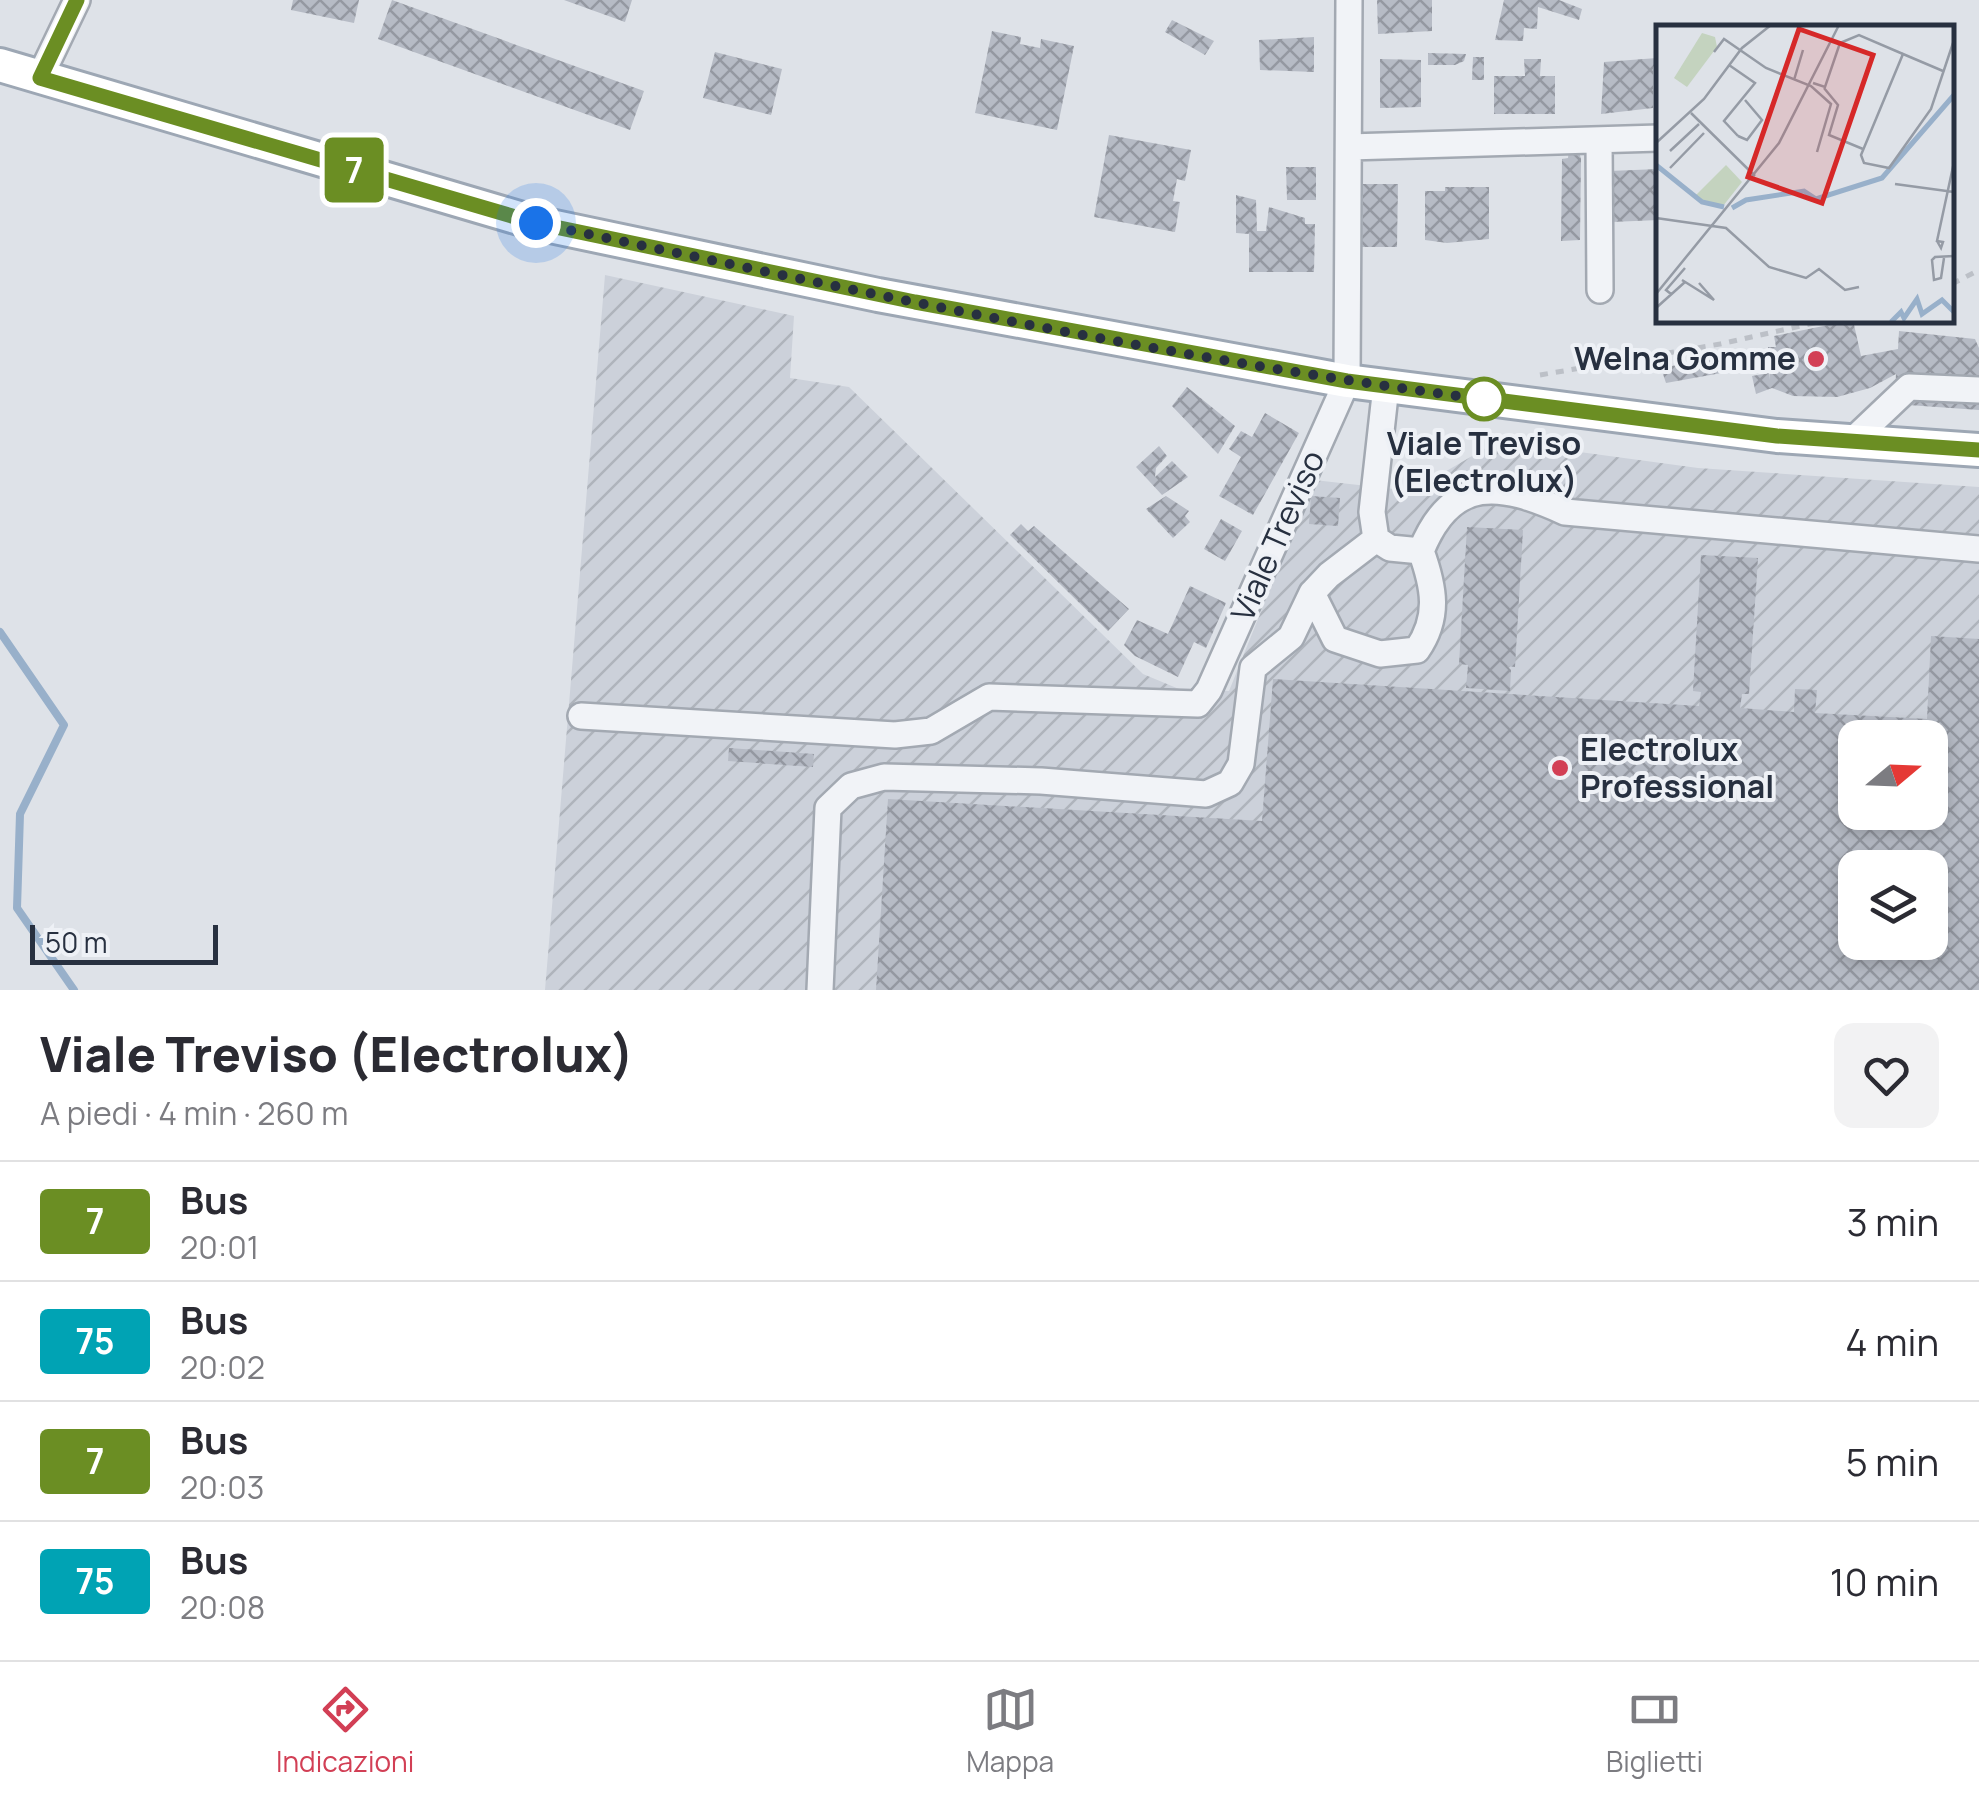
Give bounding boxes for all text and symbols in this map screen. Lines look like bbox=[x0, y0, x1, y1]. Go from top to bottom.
inset map bbox=[1656, 25, 1954, 322]
line badge: 7 bbox=[322, 138, 386, 202]
text: 7 bbox=[345, 146, 363, 194]
your location bbox=[511, 198, 561, 248]
place label: Welna Gomme bbox=[1574, 336, 1796, 380]
marker: Welna Gomme bbox=[1805, 348, 1827, 370]
marker: Viale Treviso (Electrolux) bbox=[1463, 378, 1505, 420]
place label: Viale Treviso (Electrolux) bbox=[1387, 421, 1581, 502]
street label: Viale Treviso bbox=[1220, 443, 1334, 628]
north arrow bbox=[1838, 720, 1948, 830]
map controls bbox=[1838, 720, 1948, 960]
place label: Electrolux Professional bbox=[1580, 727, 1774, 808]
marker: Electrolux Professional bbox=[1549, 757, 1571, 779]
button: layers bbox=[1838, 850, 1948, 960]
scale bar bbox=[30, 920, 218, 964]
text: 50 m bbox=[45, 923, 108, 961]
text: Viale Treviso (Electrolux) bbox=[40, 1021, 634, 1086]
button: heart bbox=[1834, 1023, 1939, 1128]
text: A piedi · 4 min · 260 m bbox=[40, 1091, 348, 1135]
text: Bus bbox=[180, 1173, 248, 1225]
text: 3 min bbox=[1847, 1195, 1939, 1247]
text: 7 bbox=[86, 1197, 104, 1245]
text: 20:01 bbox=[180, 1225, 259, 1269]
text: Bus bbox=[180, 1293, 248, 1345]
text: 4 min bbox=[1845, 1315, 1939, 1367]
text: 75 bbox=[75, 1317, 115, 1365]
text: 20:02 bbox=[180, 1345, 265, 1389]
text: Bus bbox=[180, 1413, 248, 1465]
text: 5 min bbox=[1846, 1435, 1939, 1487]
text: 7 bbox=[86, 1437, 104, 1485]
text: 20:03 bbox=[180, 1465, 265, 1509]
text: Bus bbox=[180, 1533, 248, 1585]
text: 10 min bbox=[1830, 1555, 1939, 1607]
text: 75 bbox=[75, 1557, 115, 1605]
text: 20:08 bbox=[180, 1585, 265, 1629]
tab: Indicazioni bbox=[276, 1682, 414, 1780]
tab: Mappa bbox=[966, 1682, 1054, 1780]
tab: Biglietti bbox=[1606, 1682, 1703, 1780]

